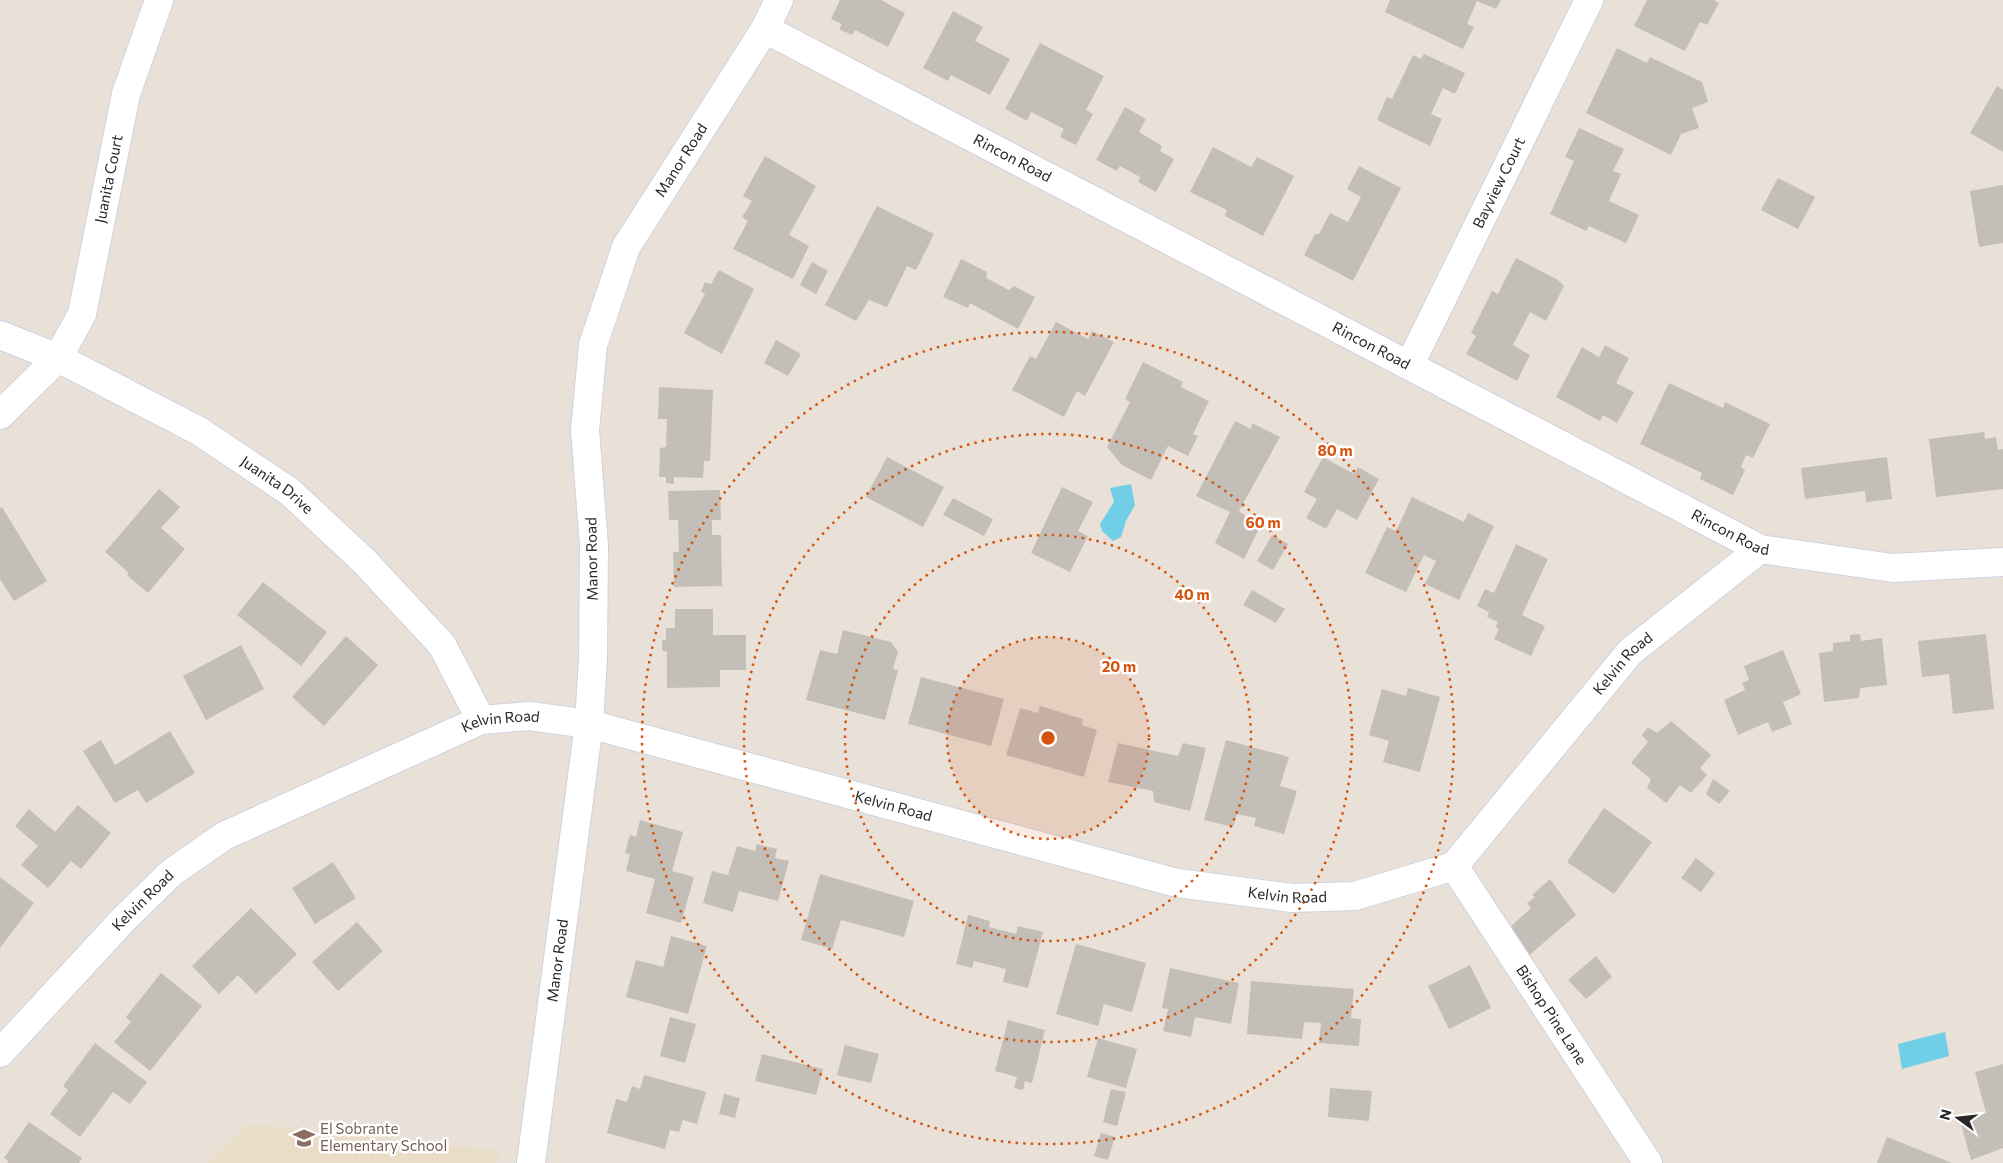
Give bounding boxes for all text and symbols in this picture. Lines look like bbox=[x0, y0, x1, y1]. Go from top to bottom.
street label: Manor Road bbox=[650, 120, 711, 200]
street label: Rincon Road bbox=[971, 130, 1055, 185]
street label: Juanita Court bbox=[90, 133, 126, 225]
street label: Bayview Court bbox=[1468, 134, 1528, 231]
street label: Rincon Road bbox=[1330, 317, 1414, 373]
text: 80 m bbox=[1317, 441, 1353, 459]
street label: Juanita Drive bbox=[237, 451, 318, 517]
street label: Rincon Road bbox=[1689, 505, 1770, 558]
text: 60 m bbox=[1245, 513, 1281, 531]
street label: Manor Road bbox=[581, 517, 601, 601]
text: 40 m bbox=[1174, 585, 1210, 603]
street label: Kelvin Road bbox=[1589, 628, 1656, 698]
text: 20 m bbox=[1102, 657, 1136, 675]
street label: Kelvin Road bbox=[458, 706, 541, 736]
centre of rings bbox=[1039, 729, 1057, 747]
street label: Kelvin Road bbox=[853, 786, 934, 824]
street label: Kelvin Road bbox=[108, 866, 177, 934]
street label: Kelvin Road bbox=[1247, 882, 1327, 906]
street label: Manor Road bbox=[542, 918, 571, 1003]
street label: Bishop Pine Lane bbox=[1513, 961, 1591, 1068]
north arrow bbox=[1933, 1093, 1983, 1143]
text: N bbox=[1935, 1107, 1955, 1122]
place label: El Sobrante Elementary School bbox=[320, 1119, 447, 1154]
school or university icon: El Sobrante Elementary School bbox=[291, 1125, 317, 1151]

